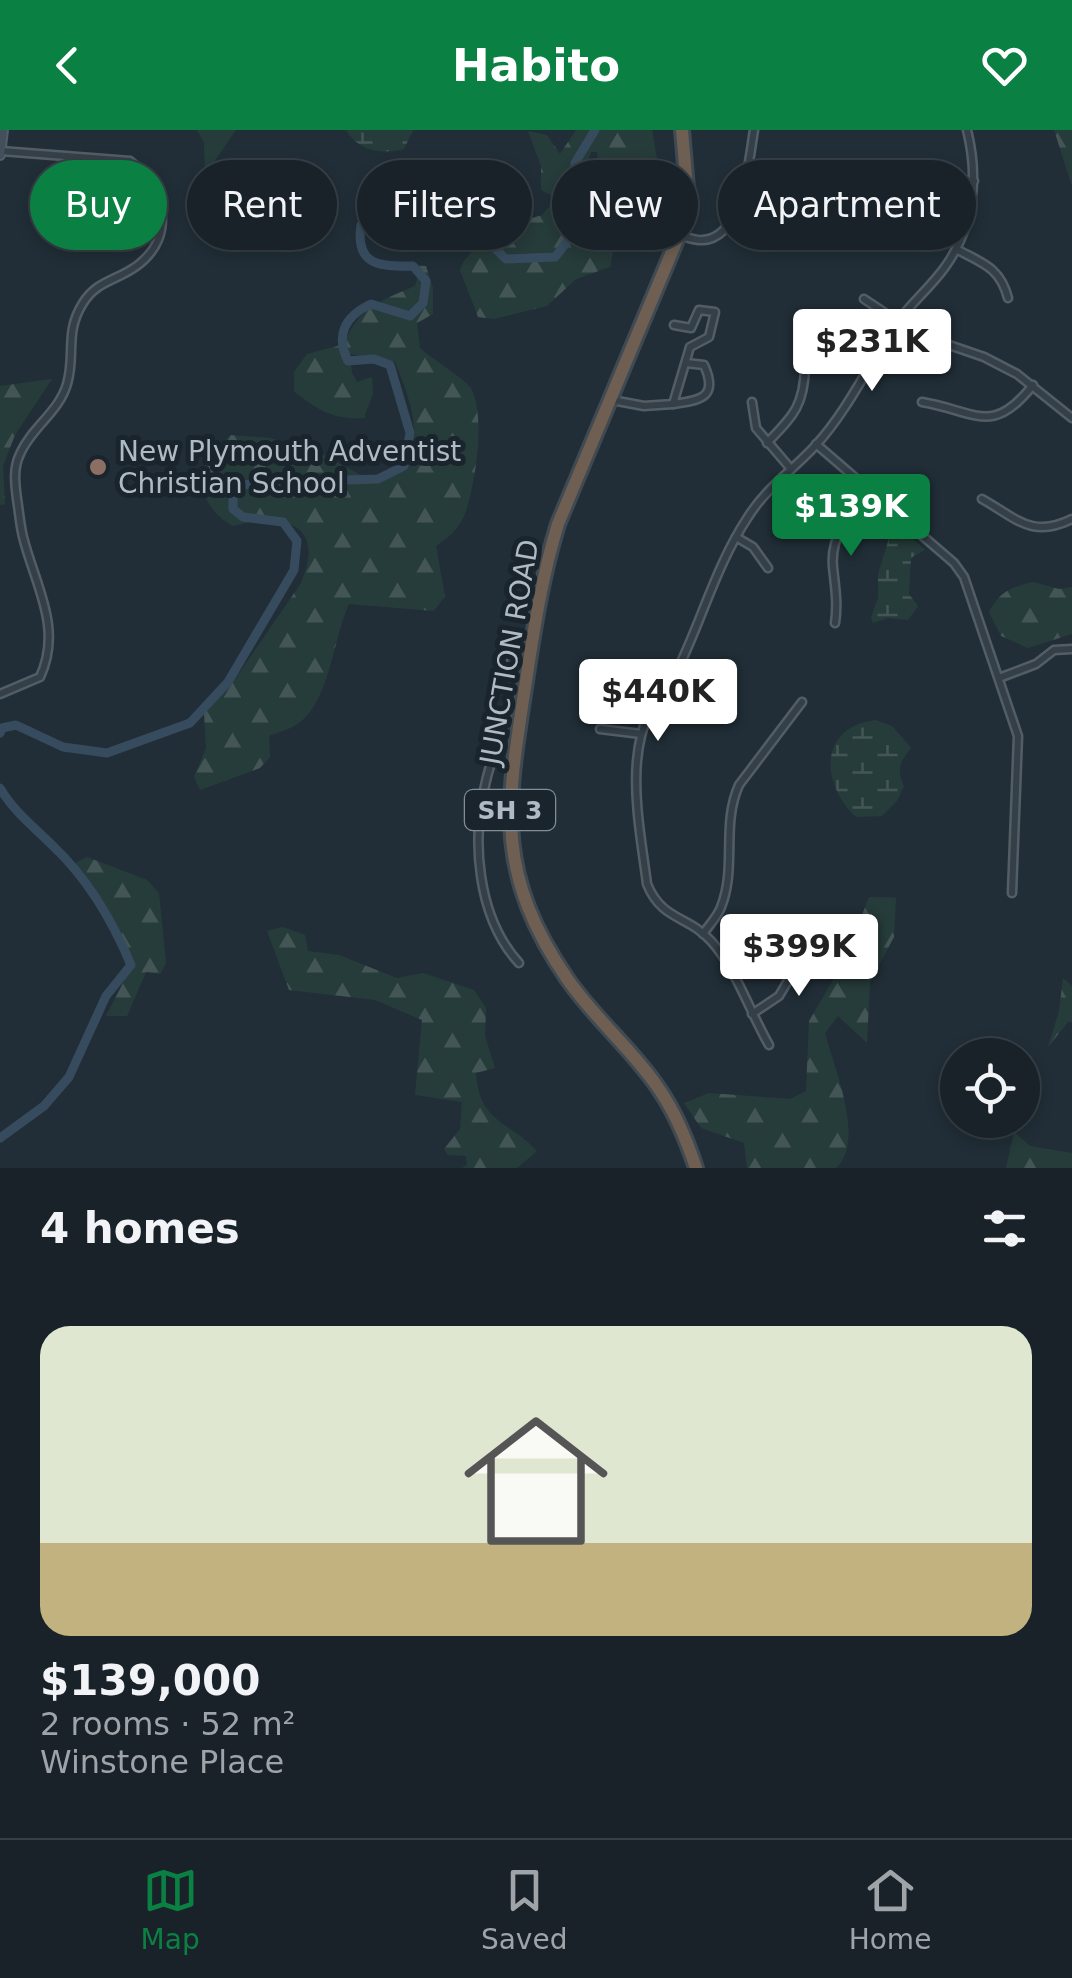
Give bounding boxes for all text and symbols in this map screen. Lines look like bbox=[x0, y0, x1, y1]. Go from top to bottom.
icon: back bbox=[40, 38, 95, 93]
icon: heart bbox=[977, 38, 1032, 93]
text: Habito bbox=[452, 39, 620, 92]
chip: Buy bbox=[30, 160, 167, 250]
chip: Rent bbox=[187, 160, 337, 250]
chip: Filters bbox=[357, 160, 532, 250]
chip: New bbox=[552, 160, 698, 250]
chip: Apartment bbox=[718, 160, 976, 250]
pin: $231K bbox=[802, 309, 942, 394]
text: $231K bbox=[815, 322, 929, 360]
place label: New Plymouth Adventist Christian School bbox=[118, 435, 461, 500]
marker: New Plymouth Adventist Christian School bbox=[87, 456, 109, 478]
pin: $139K bbox=[781, 474, 921, 559]
text: $139K bbox=[794, 487, 908, 525]
street label: JUNCTION ROAD bbox=[473, 537, 546, 769]
pin: $440K bbox=[588, 659, 728, 744]
text: $440K bbox=[601, 672, 715, 710]
road number: SH 3 bbox=[465, 790, 555, 830]
pin: $399K bbox=[729, 914, 869, 999]
text: $399K bbox=[742, 927, 856, 965]
map controls bbox=[940, 1038, 1040, 1138]
button: locate bbox=[940, 1038, 1040, 1138]
icon: filters bbox=[977, 1201, 1032, 1256]
text: 4 homes bbox=[40, 1204, 240, 1253]
icon: home bbox=[446, 1391, 626, 1571]
text: $139,000 bbox=[40, 1656, 261, 1705]
text: 2 rooms · 52 m² bbox=[40, 1705, 295, 1743]
text: Winstone Place bbox=[40, 1743, 284, 1781]
tab: Map bbox=[141, 1863, 200, 1956]
tab: Saved bbox=[481, 1863, 567, 1956]
tab: Home bbox=[849, 1863, 931, 1956]

